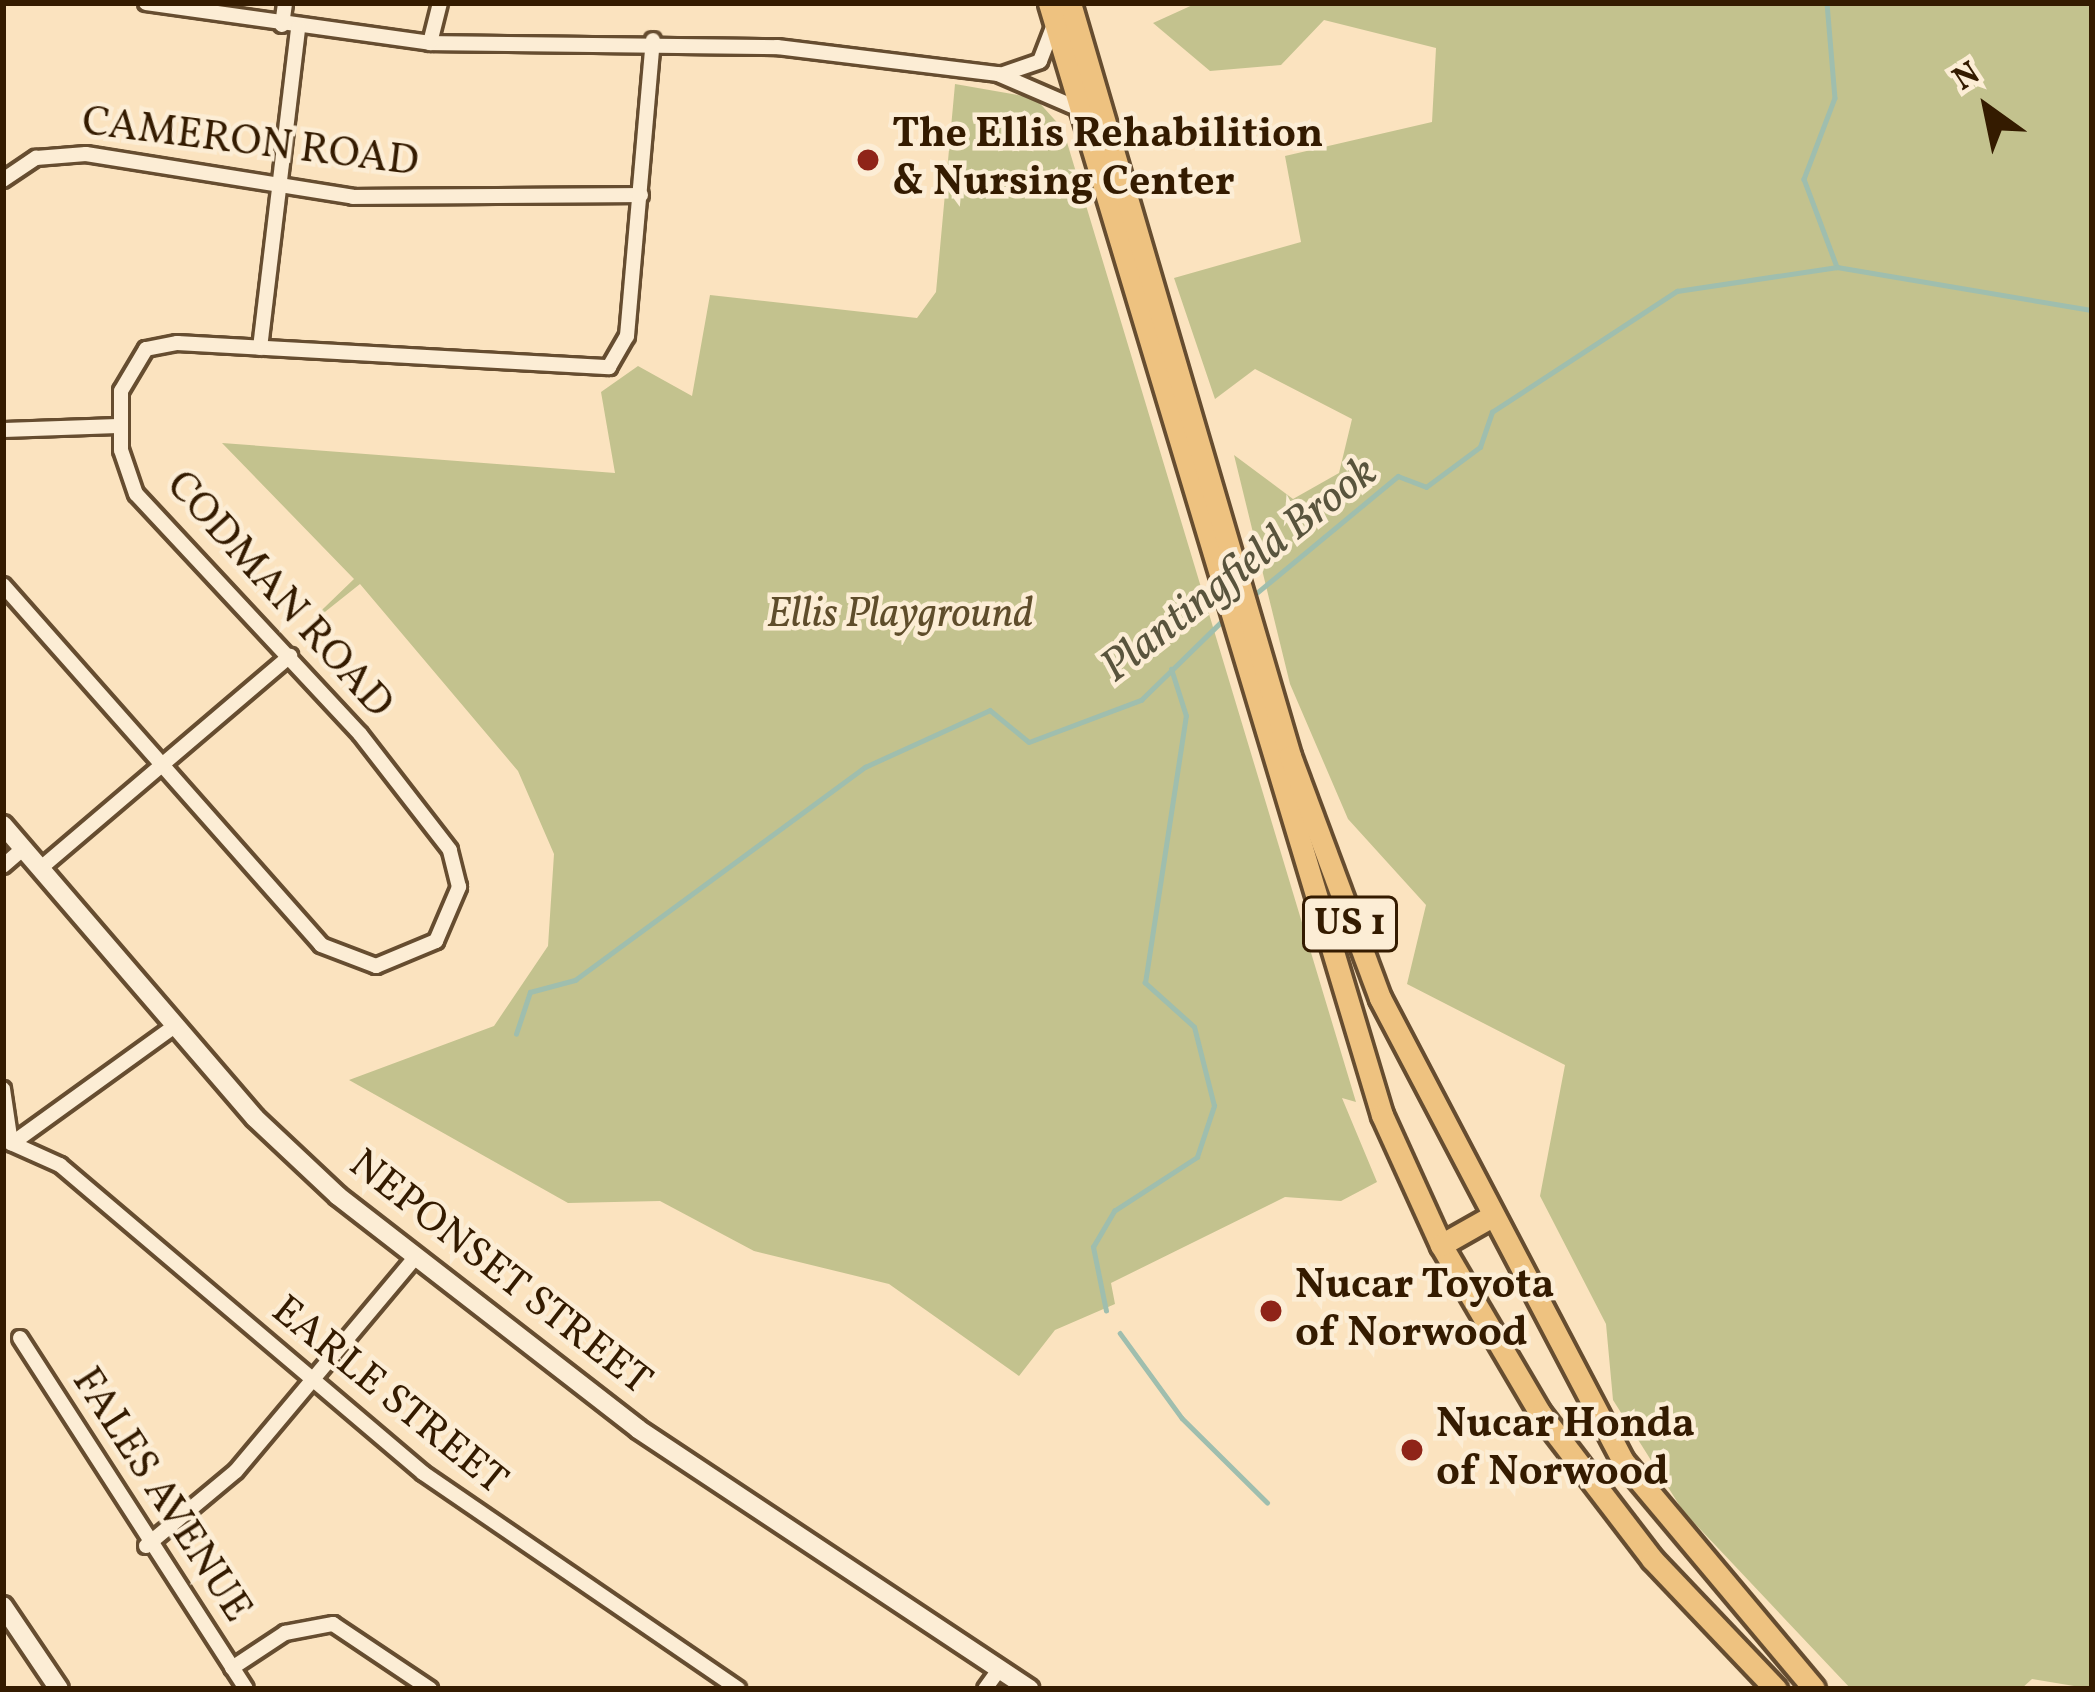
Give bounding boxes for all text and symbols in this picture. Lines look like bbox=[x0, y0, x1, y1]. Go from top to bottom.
north arrow bbox=[1927, 48, 2047, 168]
text: N bbox=[1945, 52, 1990, 104]
street label: CAMERON ROAD bbox=[79, 98, 421, 190]
place label: The Ellis Rehabilition & Nursing Center bbox=[892, 111, 1323, 210]
marker: The Ellis Rehabilition & Nursing Center bbox=[855, 147, 881, 173]
water label: Plantingfield Brook bbox=[1091, 446, 1389, 696]
street label: CODMAN ROAD bbox=[154, 462, 402, 730]
park label: Ellis Playground bbox=[766, 591, 1034, 641]
road number: US 1 bbox=[1302, 891, 1398, 957]
street label: NEPONSET STREET bbox=[337, 1140, 661, 1408]
place label: Nucar Toyota of Norwood bbox=[1295, 1262, 1555, 1360]
street label: EARLE STREET bbox=[260, 1287, 516, 1507]
marker: Nucar Toyota of Norwood bbox=[1258, 1298, 1284, 1324]
street label: FALES AVENUE bbox=[59, 1359, 261, 1633]
place label: Nucar Honda of Norwood bbox=[1436, 1401, 1695, 1500]
marker: Nucar Honda of Norwood bbox=[1399, 1437, 1425, 1463]

